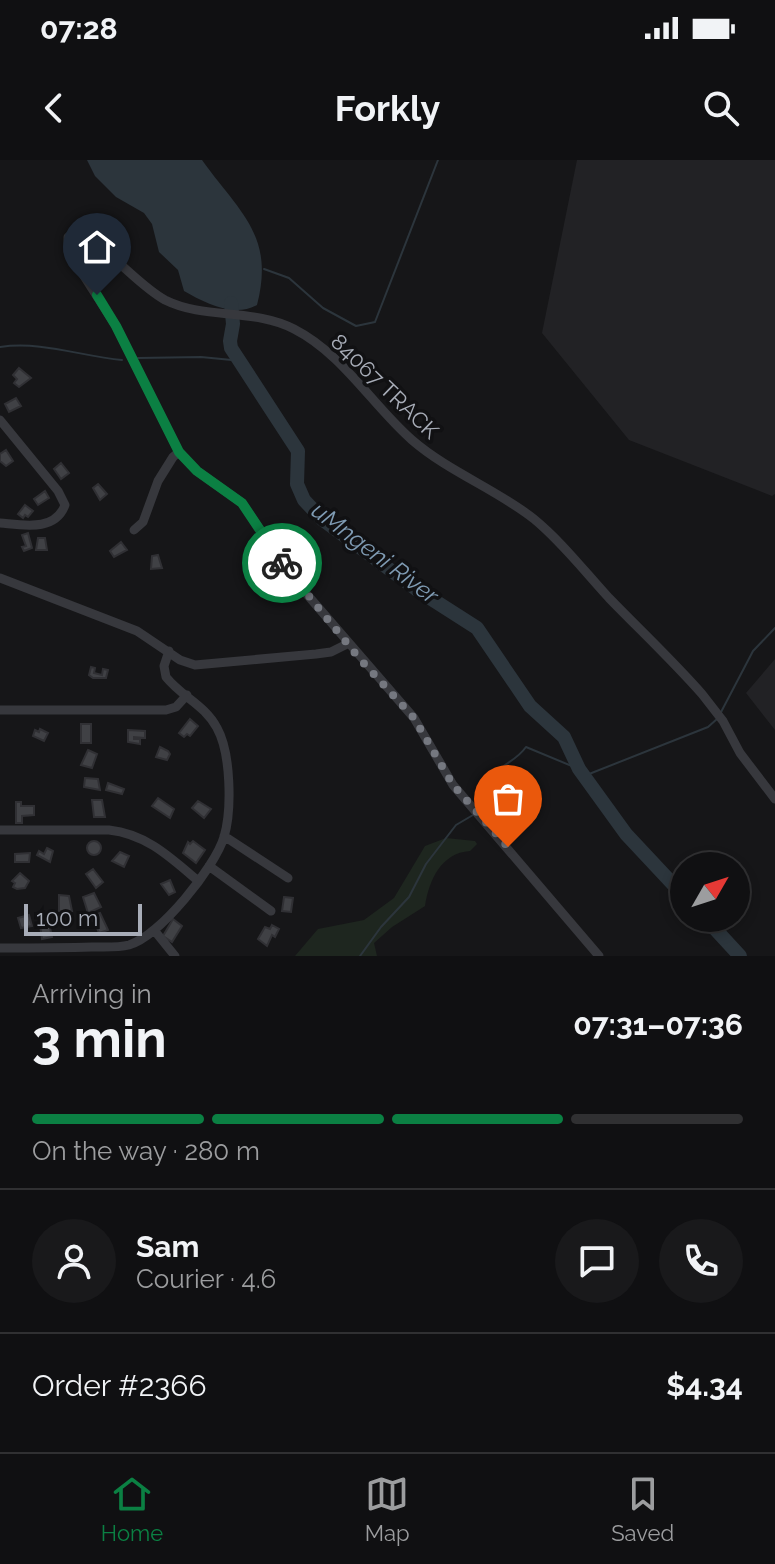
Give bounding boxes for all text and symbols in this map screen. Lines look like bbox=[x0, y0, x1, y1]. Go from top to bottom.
text: 07:28 bbox=[40, 11, 118, 46]
icon: back bbox=[32, 86, 76, 130]
icon: search bbox=[699, 86, 743, 130]
text: Forkly bbox=[335, 87, 440, 129]
pin bbox=[63, 213, 131, 295]
icon: home bbox=[75, 225, 119, 269]
street label: 84067 TRACK bbox=[326, 328, 445, 444]
water label: uMngeni River bbox=[306, 495, 445, 610]
courier bbox=[242, 523, 322, 603]
icon: bike bbox=[260, 541, 304, 585]
pin bbox=[474, 765, 542, 847]
icon: bag bbox=[486, 777, 530, 821]
north arrow bbox=[670, 852, 750, 932]
map controls bbox=[670, 852, 750, 932]
scale bar bbox=[24, 900, 142, 936]
text: 100 m bbox=[36, 905, 98, 931]
text: Arriving in bbox=[32, 979, 152, 1009]
text: 07:31–07:36 bbox=[573, 1007, 743, 1042]
text: 3 min bbox=[32, 1008, 167, 1069]
text: On the way · 280 m bbox=[32, 1136, 260, 1166]
button: person bbox=[32, 1219, 116, 1303]
button: chat bbox=[555, 1219, 639, 1303]
button: phone bbox=[659, 1219, 743, 1303]
text: Sam bbox=[136, 1229, 199, 1264]
text: Courier · 4.6 bbox=[136, 1264, 276, 1294]
text: Order #2366 bbox=[32, 1368, 207, 1403]
text: $4.34 bbox=[666, 1368, 743, 1403]
tab: Home bbox=[101, 1472, 163, 1546]
tab: Map bbox=[365, 1472, 410, 1546]
tab: Saved bbox=[611, 1472, 674, 1546]

